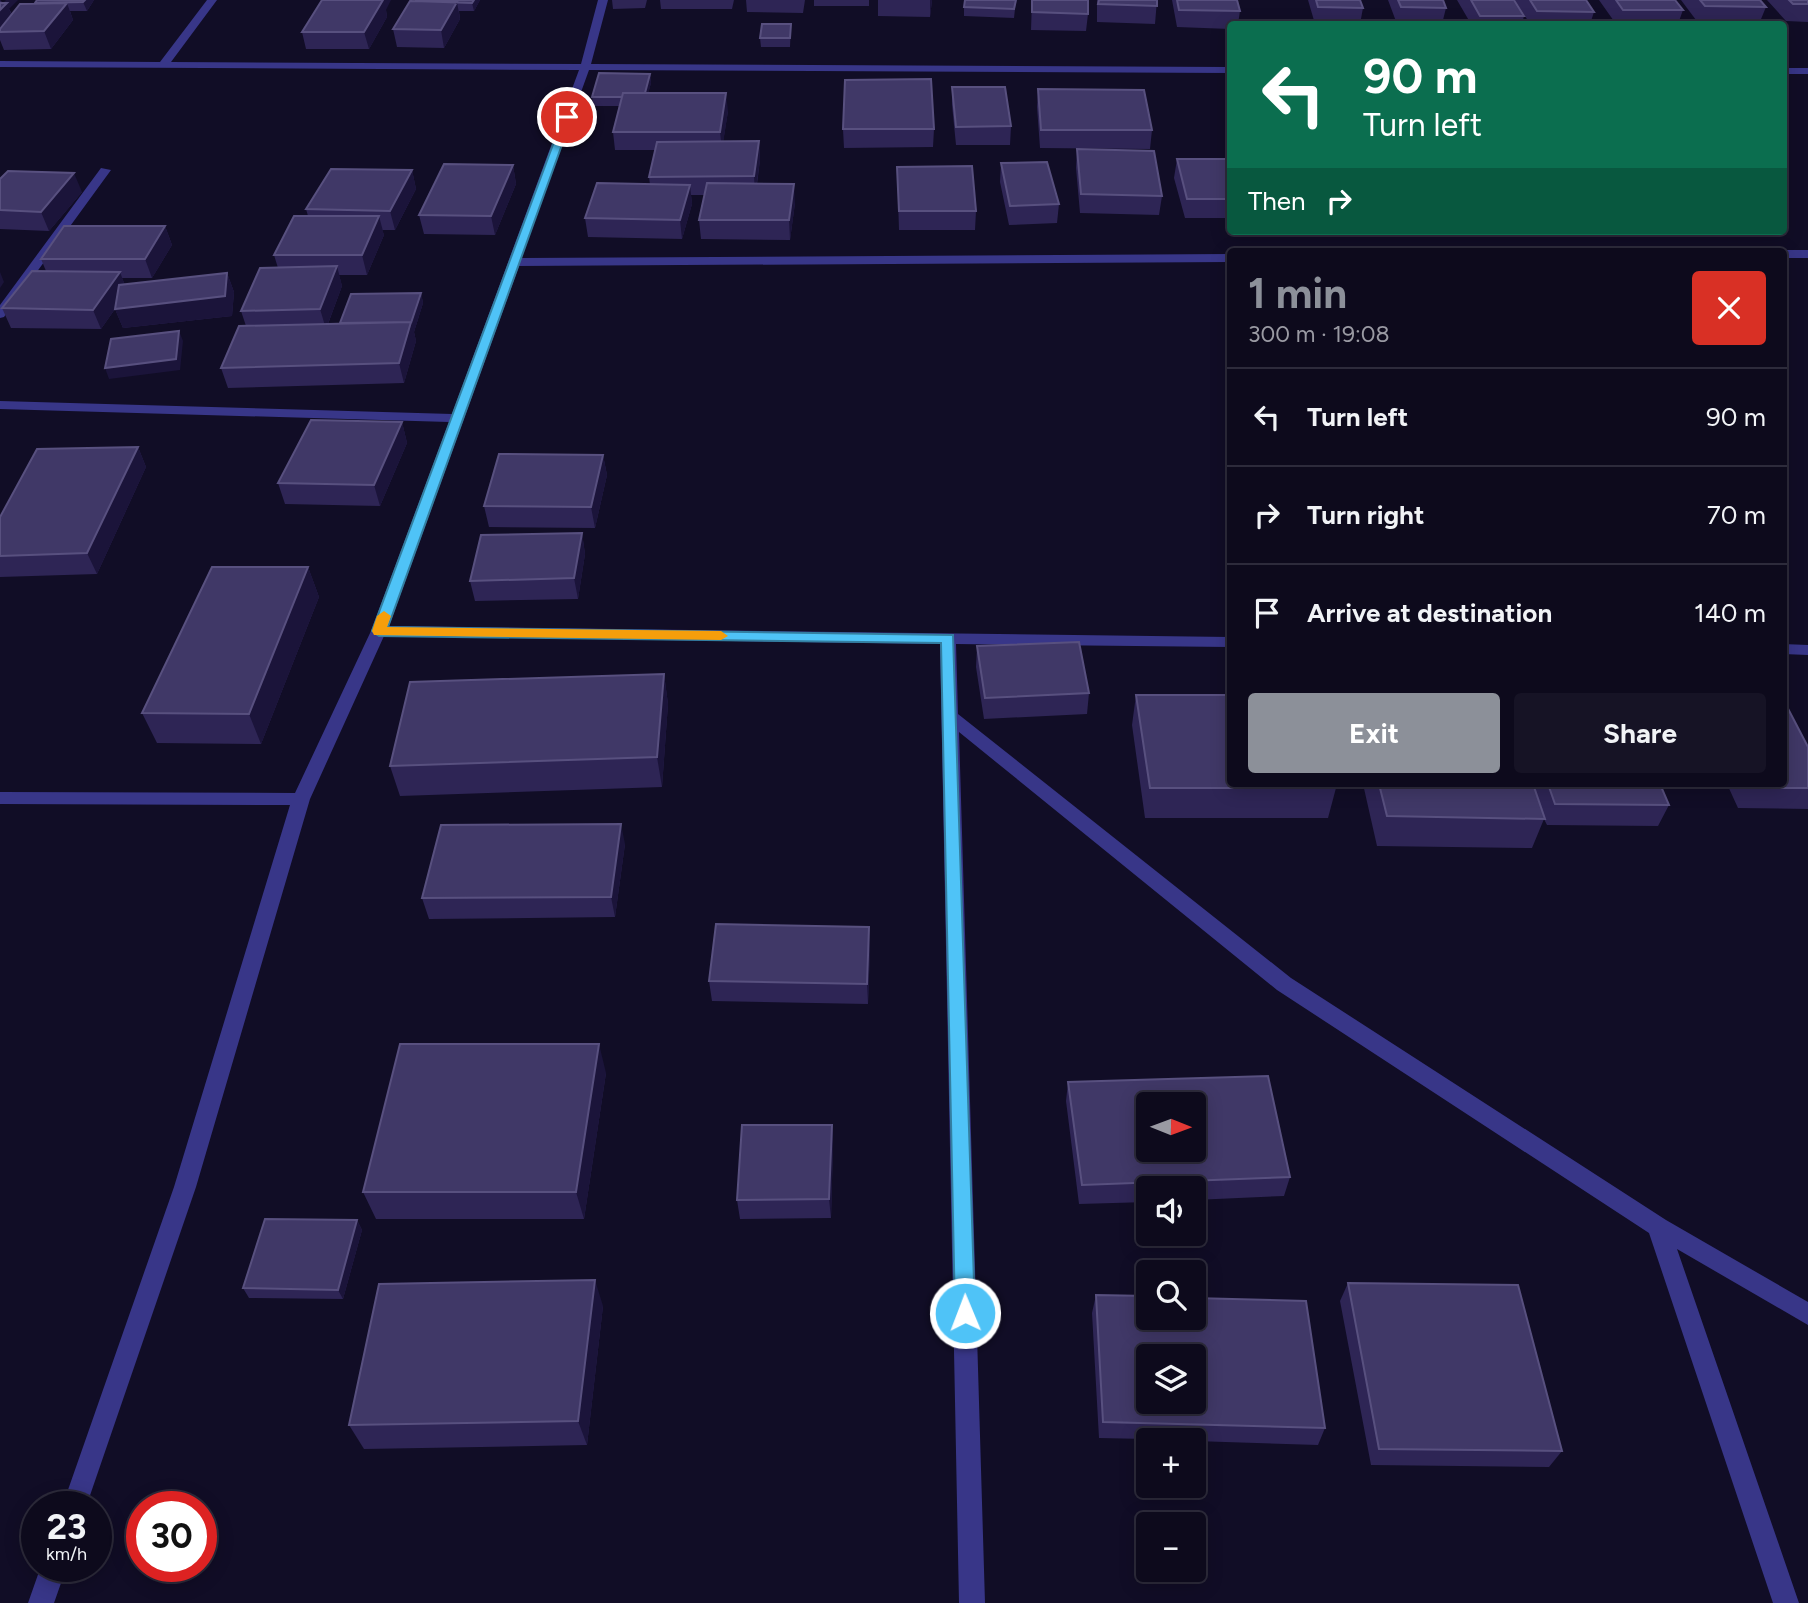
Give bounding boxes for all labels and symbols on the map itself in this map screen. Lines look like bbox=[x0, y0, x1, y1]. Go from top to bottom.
pin bbox=[537, 87, 597, 147]
north arrow bbox=[1136, 1092, 1206, 1162]
position arrow bbox=[928, 1276, 1002, 1350]
speed limit sign: 30 bbox=[126, 1491, 217, 1582]

